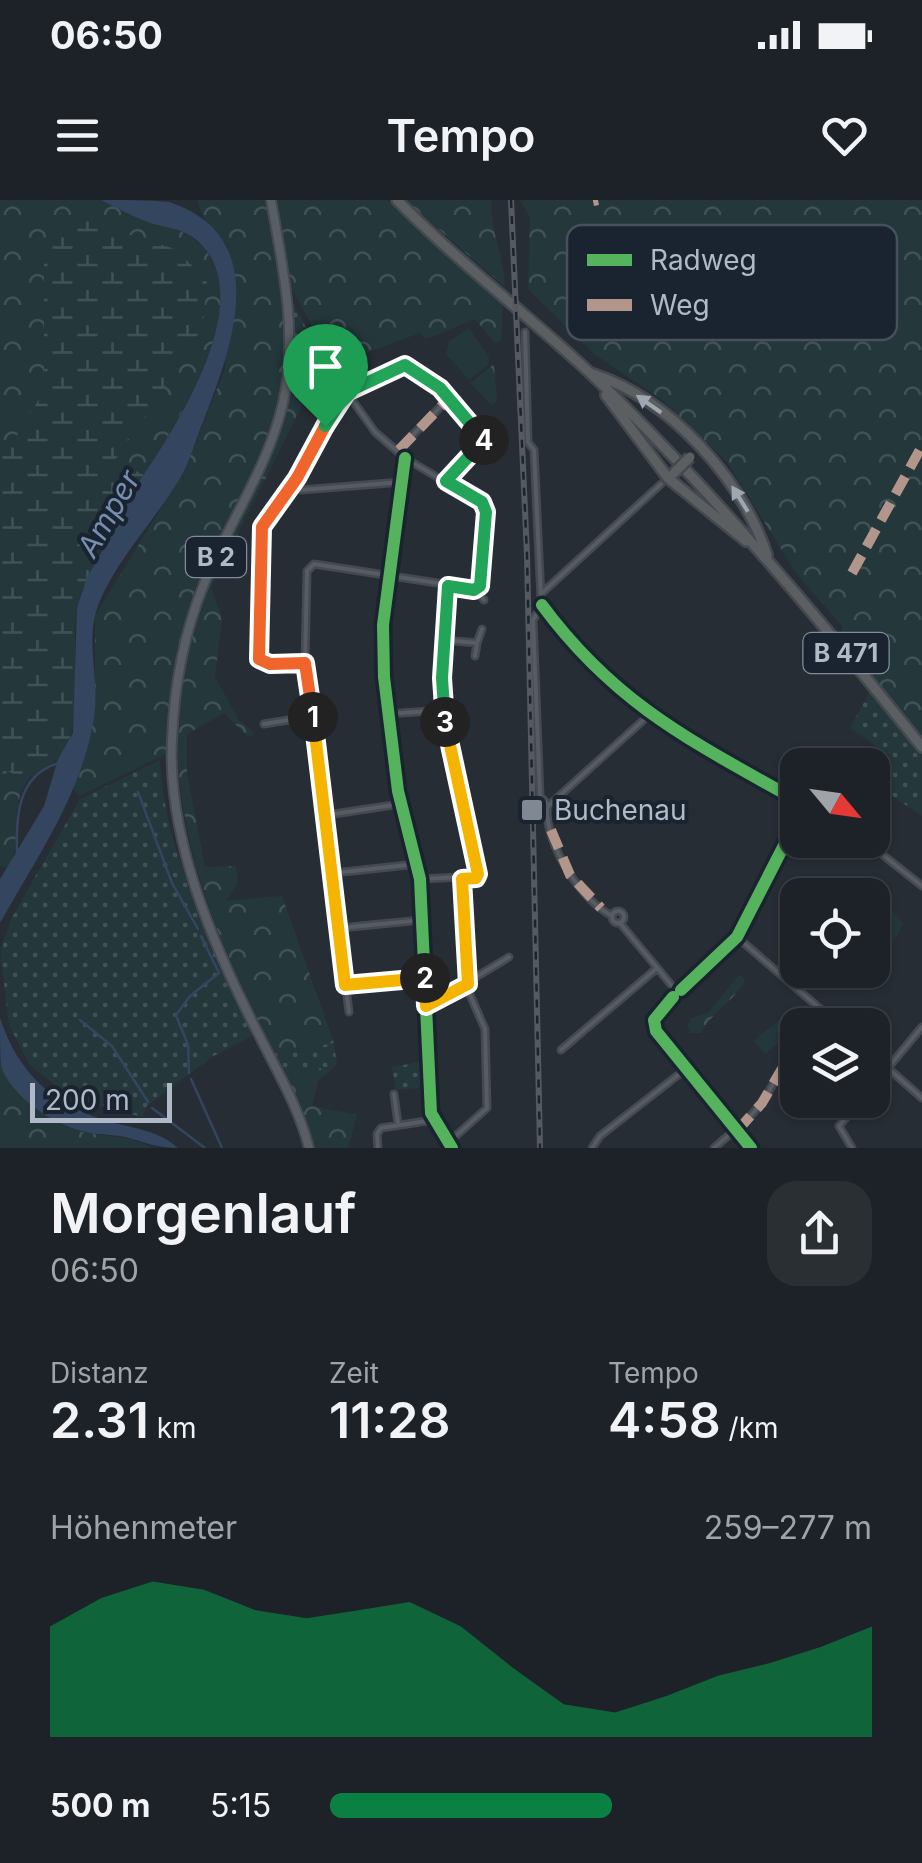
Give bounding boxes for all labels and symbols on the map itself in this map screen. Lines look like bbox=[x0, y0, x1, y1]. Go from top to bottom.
legend bbox=[567, 225, 897, 340]
text: Radweg bbox=[650, 243, 757, 277]
text: Weg bbox=[650, 288, 710, 322]
pin bbox=[283, 324, 368, 427]
one-way arrow bbox=[636, 395, 662, 415]
pin: 4 bbox=[459, 415, 509, 465]
water label: Amper bbox=[69, 463, 148, 564]
one-way arrow bbox=[731, 486, 749, 513]
road number: B 2 bbox=[186, 537, 246, 577]
road number: B 471 bbox=[804, 633, 888, 673]
pin: 1 bbox=[288, 692, 338, 742]
pin: 3 bbox=[420, 697, 470, 747]
north arrow bbox=[780, 748, 890, 858]
place label: Buchenau bbox=[554, 793, 687, 827]
marker: Buchenau bbox=[519, 797, 545, 823]
pin: 2 bbox=[400, 953, 450, 1003]
scale bar bbox=[30, 1078, 172, 1123]

